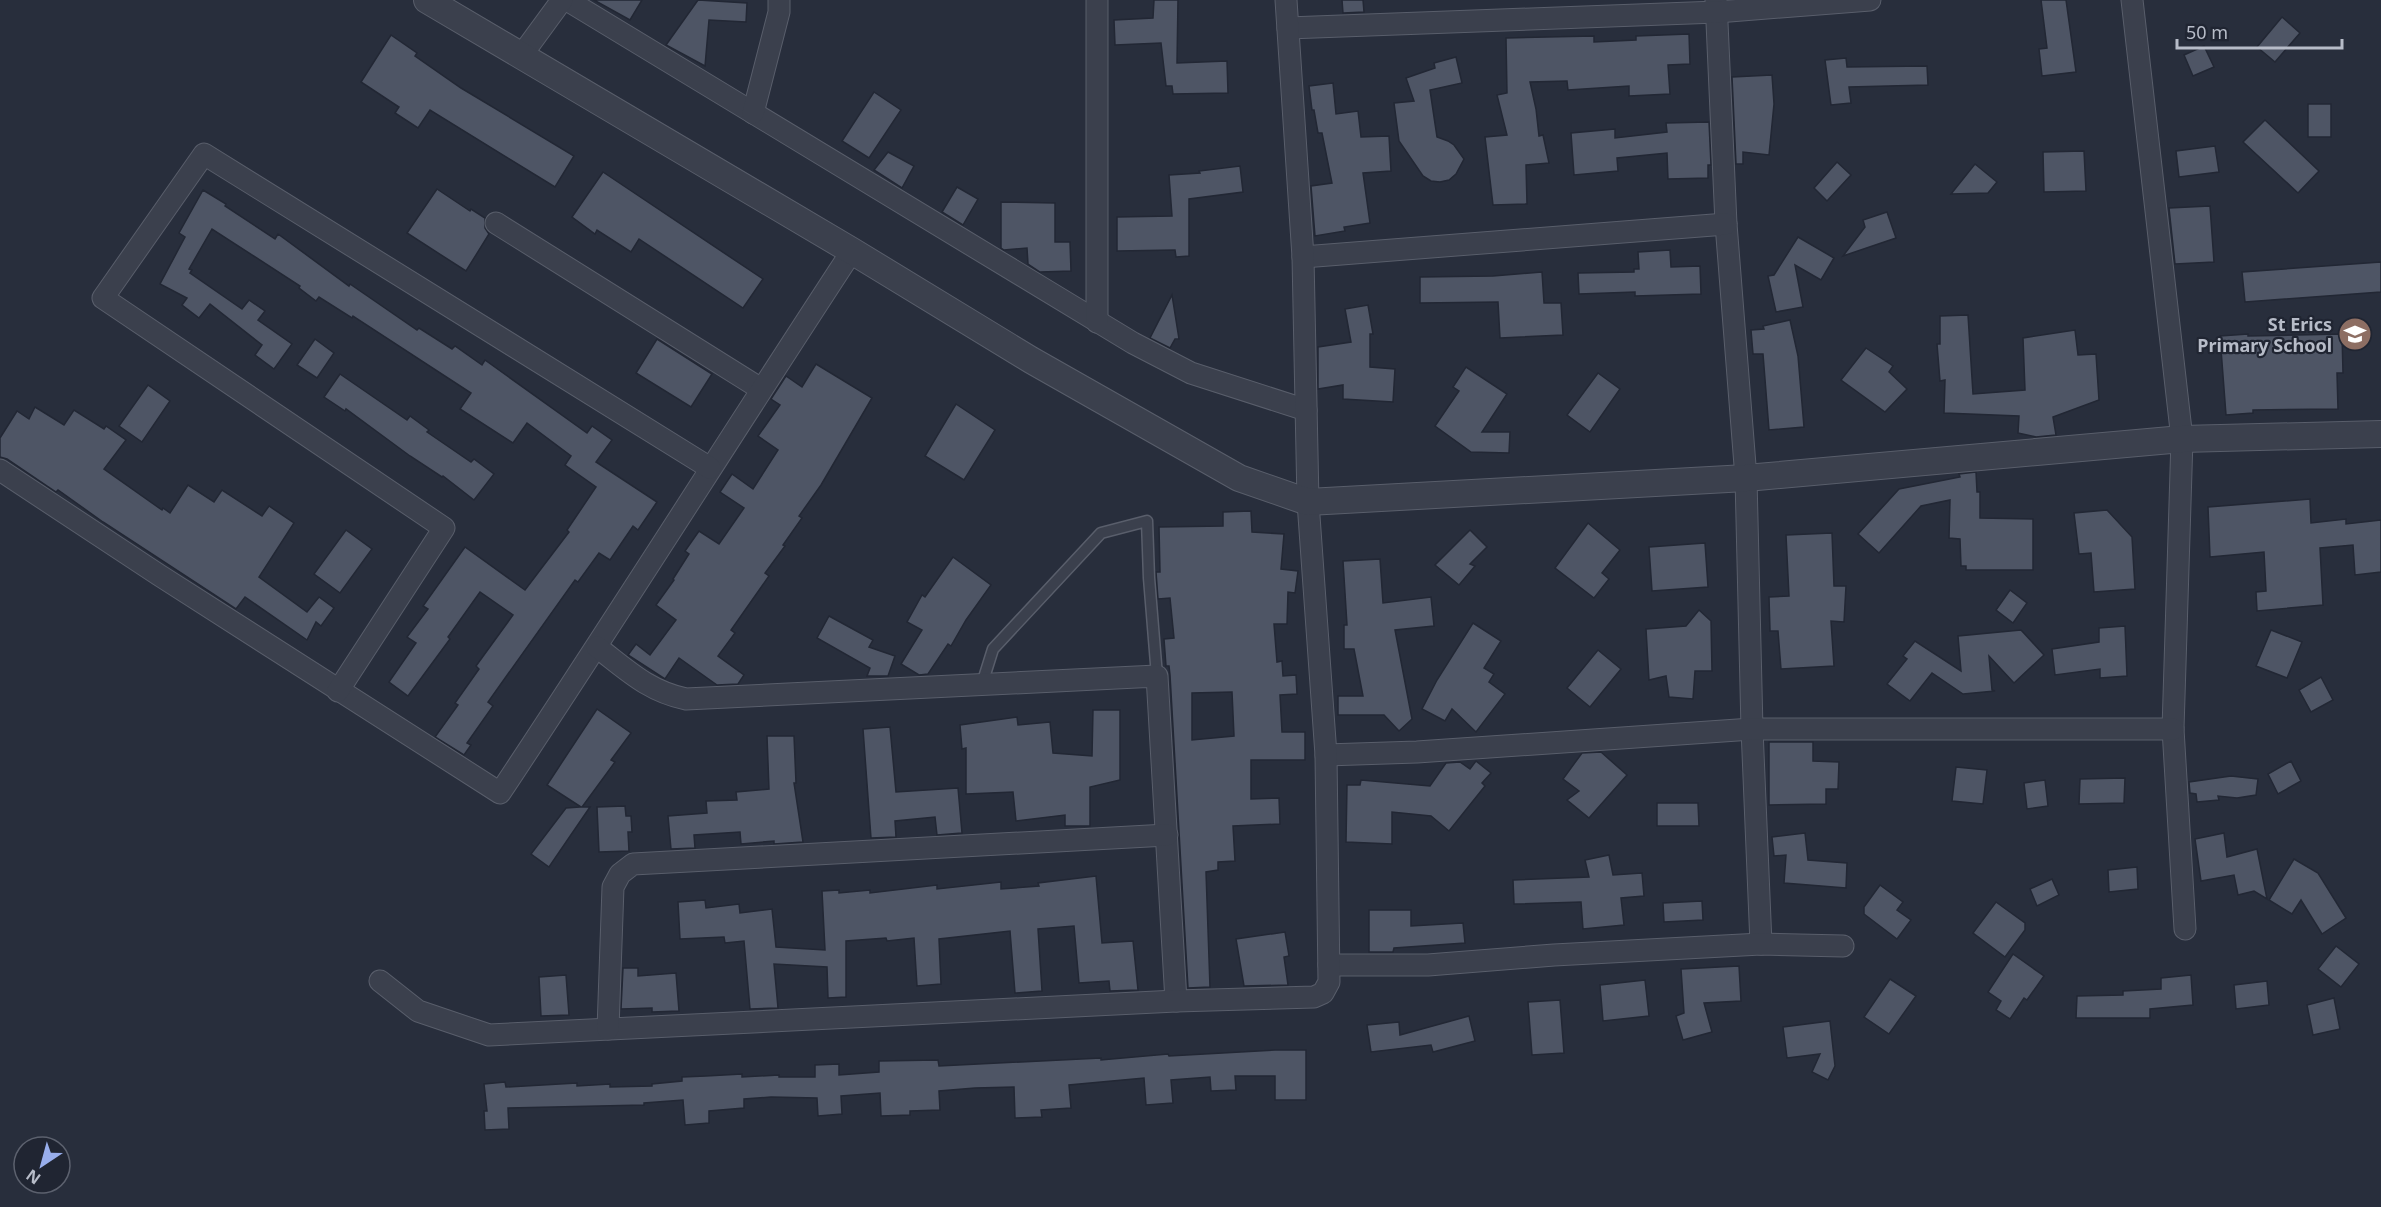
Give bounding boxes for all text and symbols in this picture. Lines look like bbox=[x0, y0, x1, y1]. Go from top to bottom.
scale bar bbox=[2177, 12, 2342, 50]
text: 50 m bbox=[2186, 20, 2228, 44]
place label: St Erics Primary School bbox=[2197, 312, 2332, 357]
school or university icon: St Erics Primary School bbox=[2337, 316, 2373, 352]
north arrow bbox=[12, 1135, 72, 1195]
text: N bbox=[21, 1164, 45, 1190]

